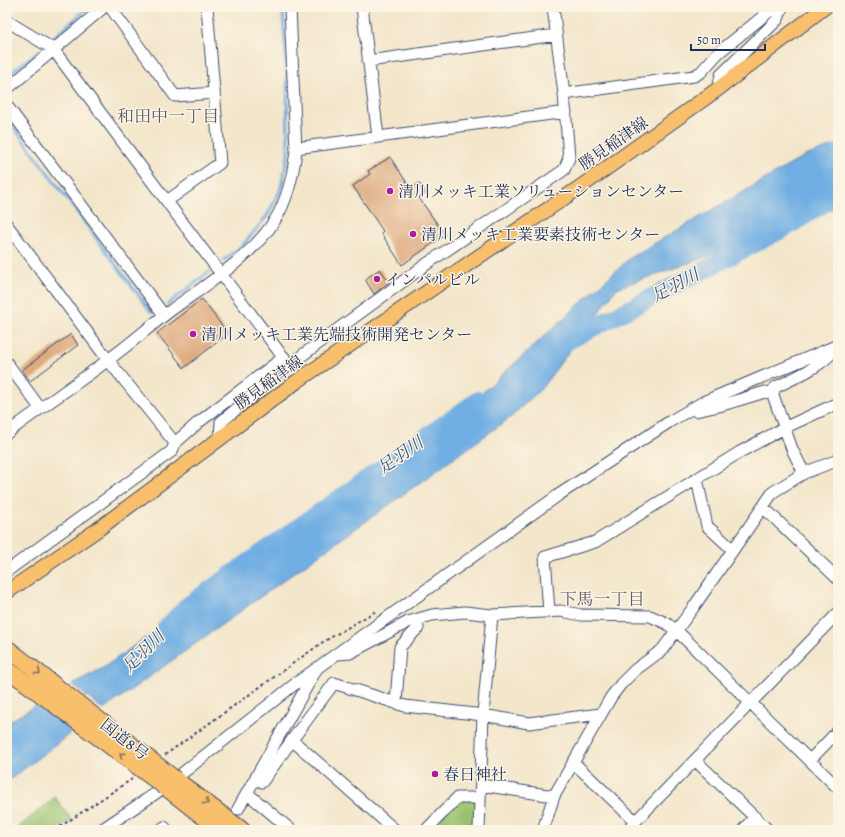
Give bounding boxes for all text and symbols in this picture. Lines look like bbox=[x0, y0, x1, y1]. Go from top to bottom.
scale bar bbox=[691, 26, 765, 52]
text: 50 m bbox=[697, 32, 721, 48]
district label: 和田中一丁目 bbox=[117, 105, 219, 128]
street label: 勝見稲津線 bbox=[574, 112, 653, 176]
place label: 清川メッキ工業ソリューションセンター bbox=[398, 181, 684, 203]
marker: 清川メッキ工業ソリューションセンター bbox=[385, 186, 395, 196]
place label: 清川メッキ工業要素技術センター bbox=[421, 224, 660, 246]
marker: 清川メッキ工業要素技術センター bbox=[408, 229, 418, 239]
water label: 足羽川 bbox=[647, 262, 705, 308]
place label: インパルビル bbox=[385, 269, 480, 291]
marker: インパルビル bbox=[372, 274, 382, 284]
place label: 清川メッキ工業先端技術開発センター bbox=[201, 324, 472, 346]
marker: 清川メッキ工業先端技術開発センター bbox=[188, 329, 198, 339]
street label: 勝見稲津線 bbox=[230, 350, 307, 415]
water label: 足羽川 bbox=[373, 430, 429, 479]
district label: 下馬一丁目 bbox=[560, 588, 645, 611]
water label: 足羽川 bbox=[117, 624, 171, 678]
one-way arrow bbox=[33, 668, 40, 675]
street label: 国道8号 bbox=[96, 714, 153, 766]
one-way arrow bbox=[120, 753, 127, 760]
place label: 春日神社 bbox=[443, 764, 507, 786]
marker: 春日神社 bbox=[430, 769, 440, 779]
one-way arrow bbox=[202, 798, 209, 805]

